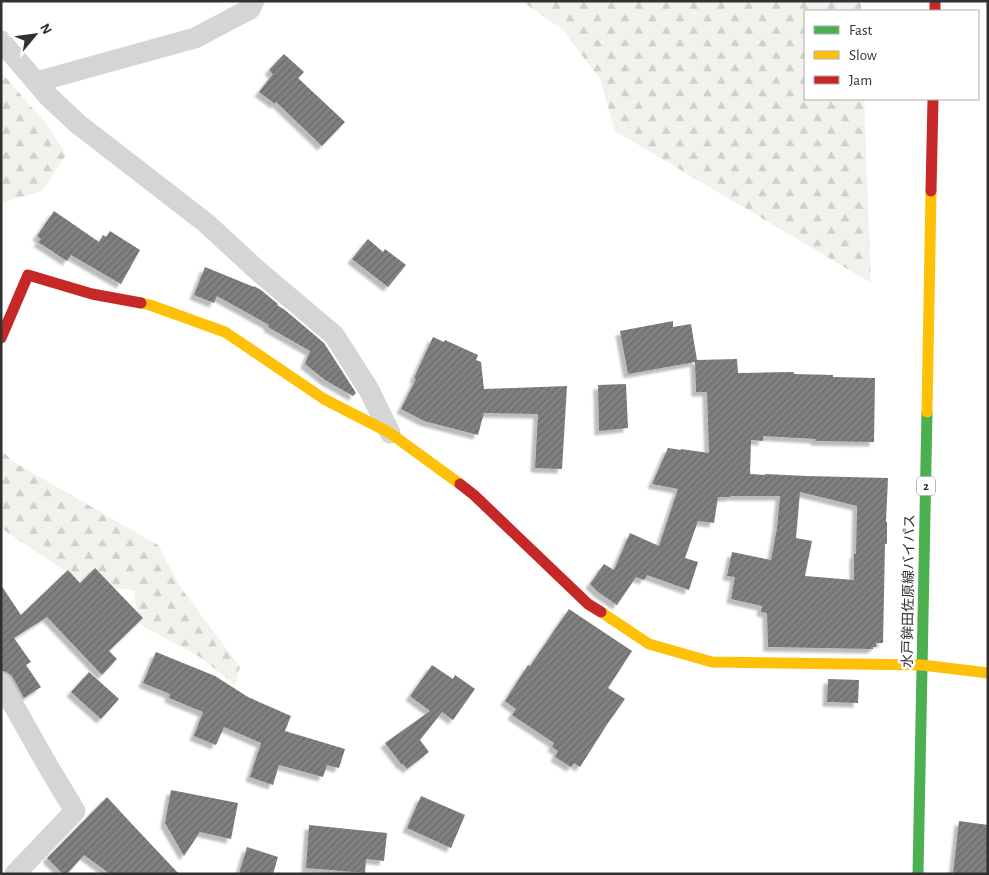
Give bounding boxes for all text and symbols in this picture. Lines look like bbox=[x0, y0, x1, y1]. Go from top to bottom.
north arrow bbox=[10, 10, 60, 60]
legend bbox=[804, 10, 979, 100]
text: N bbox=[37, 22, 54, 37]
text: Fast bbox=[849, 23, 873, 38]
text: Slow bbox=[849, 48, 877, 63]
text: Jam bbox=[849, 73, 872, 88]
road number: 2 bbox=[917, 476, 935, 496]
street label: 水戸鉾田佐原線バイパス bbox=[899, 514, 917, 668]

